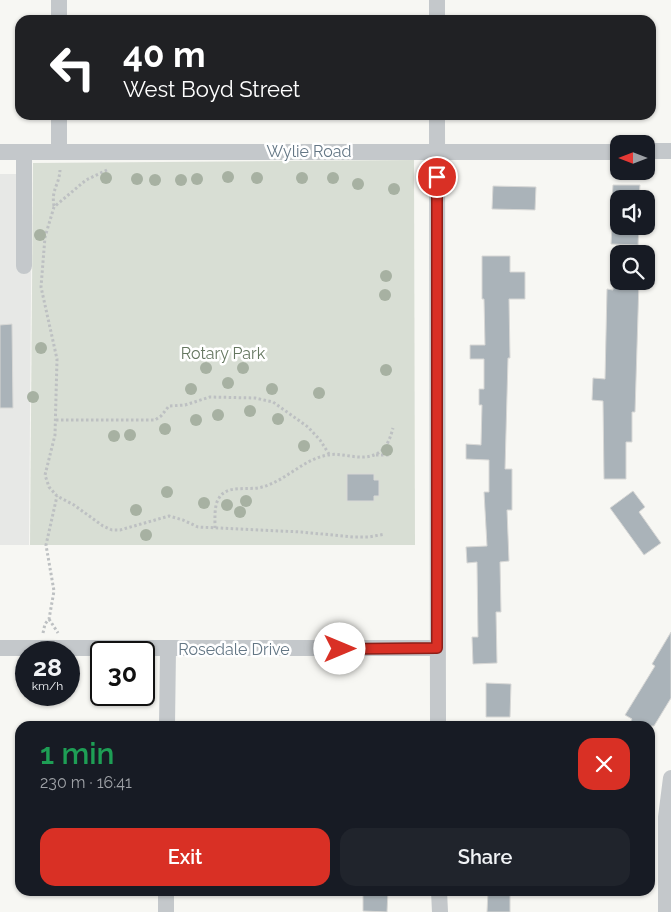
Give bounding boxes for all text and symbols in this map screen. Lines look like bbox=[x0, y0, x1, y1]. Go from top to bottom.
text: 40 m bbox=[123, 34, 205, 75]
icon: left bbox=[40, 35, 105, 100]
text: West Boyd Street bbox=[123, 76, 300, 102]
north arrow bbox=[610, 135, 655, 180]
map controls bbox=[610, 135, 655, 290]
street label: Wylie Road bbox=[267, 142, 352, 161]
pin bbox=[416, 156, 458, 198]
icon: arrive bbox=[423, 163, 451, 191]
button: sound bbox=[610, 190, 655, 235]
button: search bbox=[610, 245, 655, 290]
park label: Rotary Park bbox=[181, 344, 266, 363]
position arrow bbox=[313, 622, 365, 674]
street label: Rosedale Drive bbox=[178, 640, 290, 659]
speed limit sign: 30 bbox=[90, 641, 155, 706]
text: 28 bbox=[33, 652, 62, 682]
text: km/h bbox=[32, 679, 63, 693]
text: 1 min bbox=[40, 736, 115, 771]
button: close bbox=[578, 738, 630, 790]
text: 230 m · 16:41 bbox=[40, 773, 132, 792]
button: Exit bbox=[40, 828, 330, 886]
button: Share bbox=[340, 828, 630, 886]

